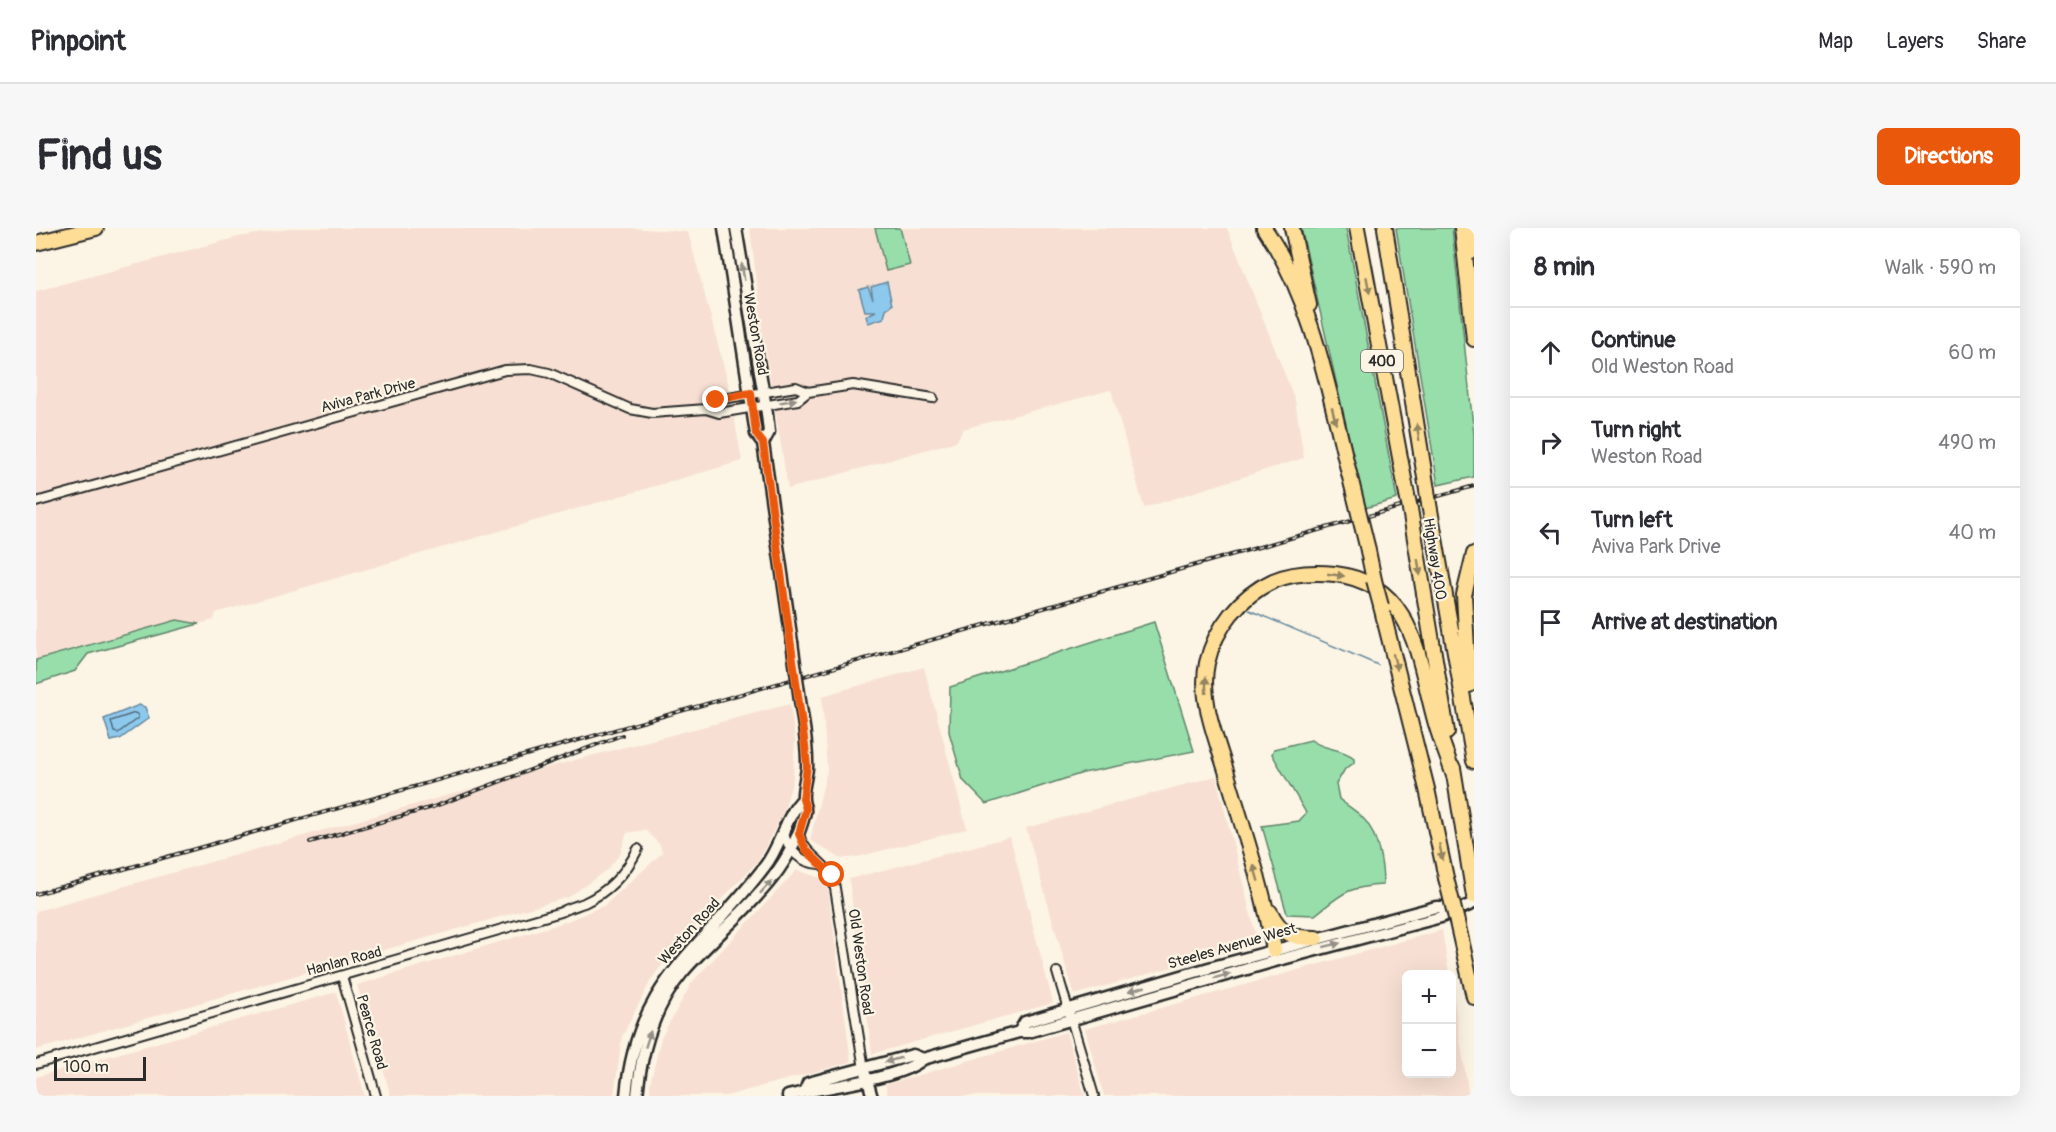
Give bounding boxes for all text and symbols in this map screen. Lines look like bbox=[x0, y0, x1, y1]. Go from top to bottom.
text: Pinpoint bbox=[30, 24, 126, 59]
text: Map bbox=[1818, 28, 1853, 55]
text: Layers bbox=[1886, 28, 1944, 55]
text: Share bbox=[1977, 28, 2026, 55]
button: Directions bbox=[1877, 128, 2020, 185]
text: Find us bbox=[36, 130, 162, 182]
text: 8 min bbox=[1534, 251, 1595, 283]
text: Walk · 590 m bbox=[1884, 255, 1996, 280]
one-way arrow bbox=[739, 262, 748, 281]
one-way arrow bbox=[1364, 276, 1373, 295]
street label: Weston Road bbox=[739, 291, 772, 377]
text: Continue bbox=[1591, 326, 1675, 354]
icon: ahead bbox=[1534, 336, 1567, 369]
text: 60 m bbox=[1949, 340, 1996, 365]
road number: 400 bbox=[1361, 350, 1403, 372]
text: Old Weston Road bbox=[1591, 354, 1734, 379]
street label: Aviva Park Drive bbox=[319, 374, 418, 417]
route end bbox=[702, 386, 728, 412]
one-way arrow bbox=[779, 396, 798, 405]
one-way arrow bbox=[1330, 407, 1340, 426]
text: Turn right bbox=[1591, 416, 1681, 444]
one-way arrow bbox=[1413, 423, 1422, 442]
icon: right bbox=[1534, 426, 1567, 459]
text: 490 m bbox=[1938, 430, 1996, 455]
text: Weston Road bbox=[1591, 444, 1703, 469]
text: Turn left bbox=[1591, 506, 1673, 534]
icon: left bbox=[1534, 516, 1567, 549]
street label: Highway 400 bbox=[1419, 517, 1450, 601]
text: 40 m bbox=[1949, 520, 1996, 545]
text: Aviva Park Drive bbox=[1591, 534, 1721, 559]
one-way arrow bbox=[1415, 557, 1424, 576]
one-way arrow bbox=[1327, 570, 1346, 579]
icon: arrive bbox=[1534, 606, 1567, 639]
text: Arrive at destination bbox=[1591, 608, 1777, 636]
one-way arrow bbox=[1391, 653, 1401, 672]
one-way arrow bbox=[1202, 675, 1211, 694]
one-way arrow bbox=[1436, 843, 1446, 861]
route start bbox=[818, 861, 844, 887]
one-way arrow bbox=[1250, 864, 1260, 882]
one-way arrow bbox=[759, 880, 772, 895]
street label: Weston Road bbox=[654, 894, 724, 969]
street label: Old Weston Road bbox=[844, 908, 877, 1017]
street label: Steeles Avenue West bbox=[1166, 919, 1300, 974]
one-way arrow bbox=[1323, 940, 1341, 950]
street label: Hanlan Road bbox=[304, 942, 384, 981]
one-way arrow bbox=[1212, 970, 1231, 980]
map controls bbox=[1402, 970, 1456, 1078]
button: + bbox=[1402, 970, 1456, 1024]
one-way arrow bbox=[1128, 985, 1146, 994]
street label: Pearce Road bbox=[352, 992, 391, 1072]
button: − bbox=[1402, 1024, 1456, 1078]
one-way arrow bbox=[643, 1030, 653, 1048]
scale bar bbox=[54, 1054, 146, 1082]
one-way arrow bbox=[884, 1056, 903, 1066]
text: 100 m bbox=[63, 1057, 109, 1077]

